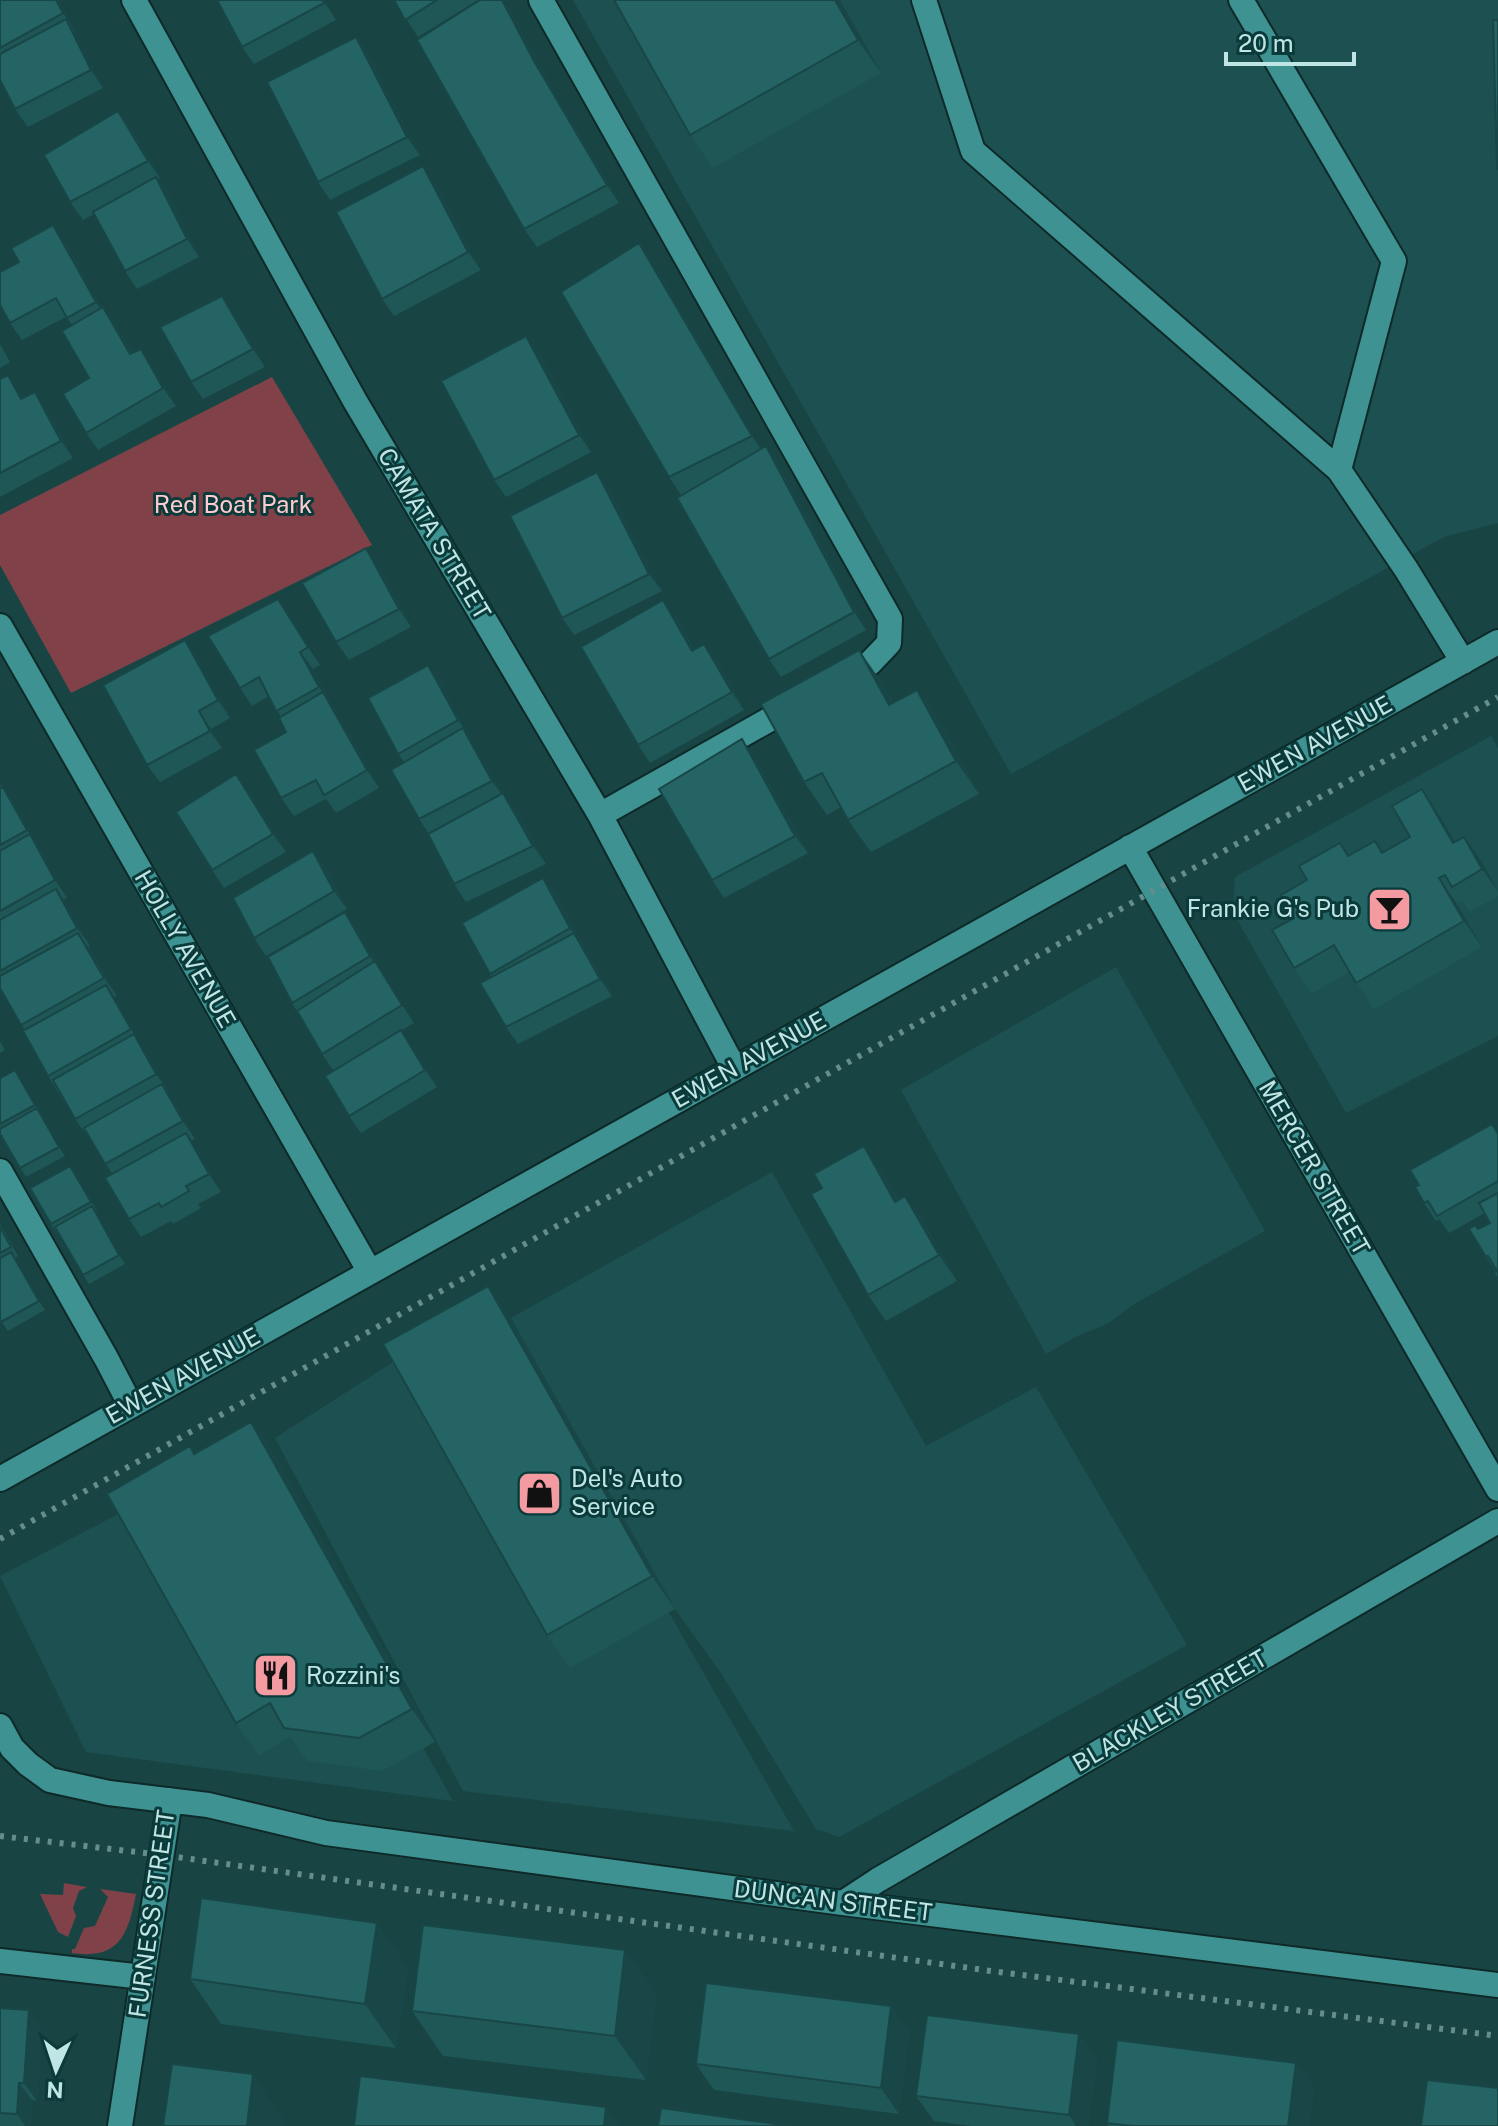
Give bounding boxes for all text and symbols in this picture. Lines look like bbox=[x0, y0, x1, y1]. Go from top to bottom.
scale bar bbox=[1226, 16, 1354, 66]
text: 20 m bbox=[1238, 29, 1294, 57]
street label: CAMATA STREET bbox=[373, 443, 497, 624]
park label: Red Boat Park bbox=[154, 490, 312, 518]
street label: EWEN AVENUE bbox=[1233, 689, 1397, 797]
street label: HOLLY AVENUE bbox=[130, 865, 242, 1032]
bar icon: Frankie G's Pub bbox=[1366, 885, 1414, 933]
place label: Frankie G's Pub bbox=[1187, 894, 1359, 922]
street label: EWEN AVENUE bbox=[667, 1005, 831, 1113]
street label: MERCER STREET bbox=[1254, 1075, 1376, 1260]
street label: EWEN AVENUE bbox=[101, 1321, 265, 1429]
place label: Del's Auto Service bbox=[571, 1464, 683, 1520]
shop icon: Del's Auto Service bbox=[516, 1469, 564, 1517]
street label: BLACKLEY STREET bbox=[1067, 1643, 1272, 1777]
restaurant icon: Rozzini's bbox=[251, 1652, 299, 1700]
place label: Rozzini's bbox=[306, 1661, 400, 1689]
street label: FURNESS STREET bbox=[123, 1808, 179, 2019]
street label: DUNCAN STREET bbox=[732, 1874, 934, 1926]
north arrow bbox=[16, 2030, 96, 2110]
text: N bbox=[46, 2077, 64, 2103]

